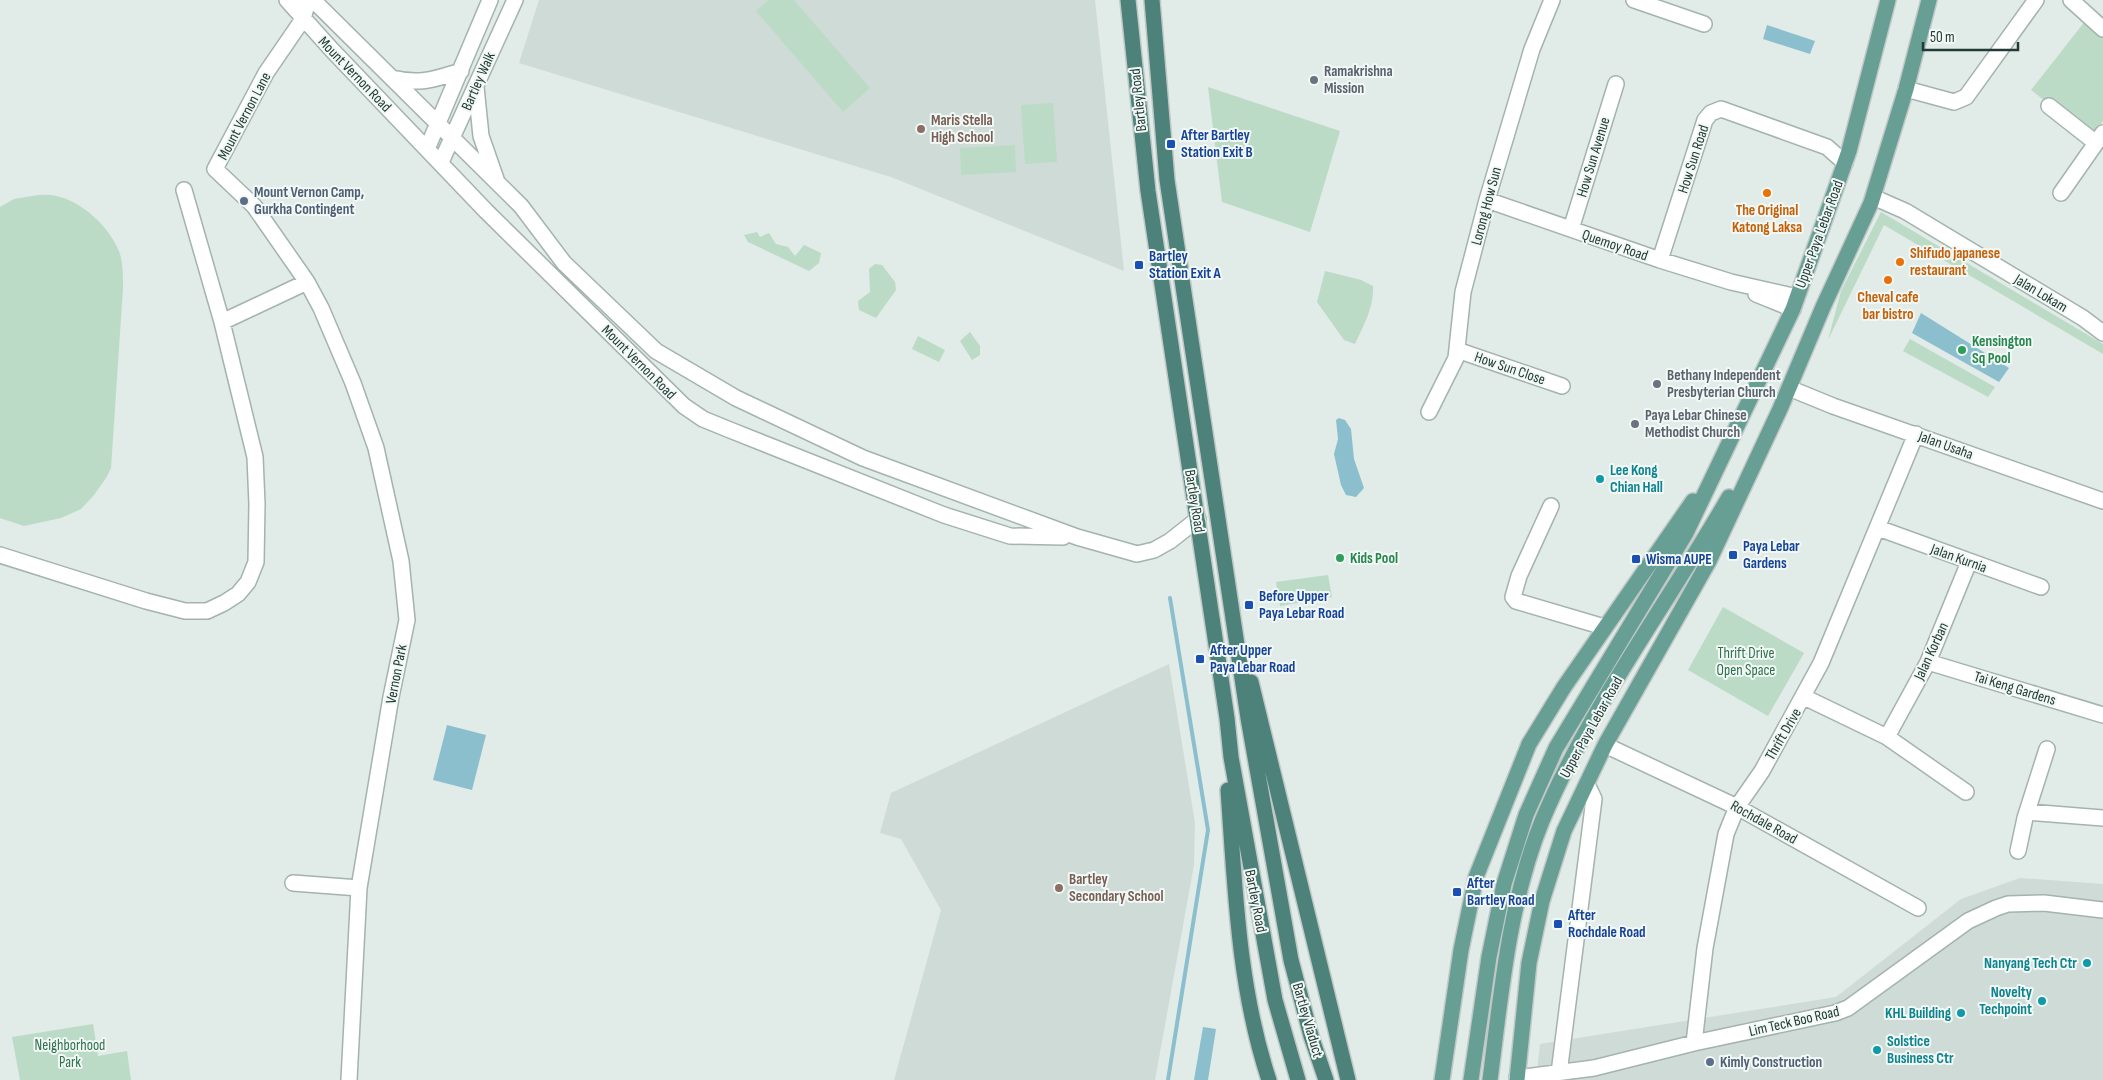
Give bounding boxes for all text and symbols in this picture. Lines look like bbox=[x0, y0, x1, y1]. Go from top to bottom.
scale bar bbox=[1923, 20, 2018, 52]
text: 50 m bbox=[1930, 28, 1955, 47]
street label: Mount Vernon Road bbox=[314, 33, 395, 116]
street label: Bartley Walk bbox=[457, 49, 500, 113]
place label: Ramakrishna Mission bbox=[1324, 62, 1393, 98]
street label: Bartley Road bbox=[1126, 67, 1151, 132]
street label: Mount Vernon Lane bbox=[213, 69, 276, 163]
marker: Ramakrishna Mission bbox=[1308, 74, 1320, 86]
place label: Maris Stella High School bbox=[931, 111, 993, 147]
street label: How Sun Avenue bbox=[1572, 115, 1615, 199]
street label: How Sun Road bbox=[1673, 122, 1713, 196]
marker: Maris Stella High School bbox=[915, 123, 927, 135]
place label: After Bartley Station Exit B bbox=[1180, 126, 1253, 162]
marker: After Bartley Station Exit B bbox=[1165, 138, 1177, 150]
street label: Lorong How Sun bbox=[1467, 165, 1506, 247]
street label: Upper Paya Lebar Road bbox=[1791, 178, 1848, 291]
place label: Mount Vernon Camp, Gurkha Contingent bbox=[254, 183, 365, 219]
marker: The Original Katong Laksa bbox=[1761, 187, 1773, 199]
marker: Mount Vernon Camp, Gurkha Contingent bbox=[238, 195, 250, 207]
place label: The Original Katong Laksa bbox=[1732, 201, 1802, 237]
street label: Quemoy Road bbox=[1579, 225, 1650, 266]
place label: Shifudo japanese restaurant bbox=[1910, 244, 2000, 280]
place label: Bartley Station Exit A bbox=[1149, 247, 1221, 283]
marker: Shifudo japanese restaurant bbox=[1894, 256, 1906, 268]
marker: Bartley Station Exit A bbox=[1133, 259, 1145, 271]
street label: Jalan Lokam bbox=[2010, 270, 2071, 317]
marker: Cheval cafe bar bistro bbox=[1882, 274, 1894, 286]
place label: Cheval cafe bar bistro bbox=[1857, 288, 1919, 324]
street label: Mount Vernon Road bbox=[597, 321, 680, 404]
place label: Kensington Sq Pool bbox=[1972, 332, 2032, 368]
marker: Kensington Sq Pool bbox=[1956, 344, 1968, 356]
street label: How Sun Close bbox=[1472, 347, 1548, 389]
place label: Bethany Independent Presbyterian Church bbox=[1667, 366, 1781, 402]
marker: Bethany Independent Presbyterian Church bbox=[1651, 378, 1663, 390]
place label: Paya Lebar Chinese Methodist Church bbox=[1645, 406, 1747, 442]
marker: Paya Lebar Chinese Methodist Church bbox=[1629, 418, 1641, 430]
street label: Jalan Usaha bbox=[1915, 426, 1976, 464]
place label: Lee Kong Chian Hall bbox=[1610, 461, 1663, 497]
street label: Bartley Road bbox=[1180, 468, 1209, 534]
marker: Lee Kong Chian Hall bbox=[1594, 473, 1606, 485]
place label: Paya Lebar Gardens bbox=[1743, 537, 1800, 573]
street label: Jalan Kurnia bbox=[1927, 539, 1990, 577]
place label: Kids Pool bbox=[1350, 549, 1398, 568]
marker: Paya Lebar Gardens bbox=[1727, 549, 1739, 561]
place label: Wisma AUPE bbox=[1646, 550, 1712, 569]
marker: Kids Pool bbox=[1334, 552, 1346, 564]
marker: Wisma AUPE bbox=[1630, 553, 1642, 565]
place label: Before Upper Paya Lebar Road bbox=[1259, 587, 1344, 623]
marker: Before Upper Paya Lebar Road bbox=[1243, 599, 1255, 611]
street label: Jalan Korban bbox=[1909, 619, 1953, 684]
place label: After Upper Paya Lebar Road bbox=[1209, 641, 1295, 677]
street label: Vernon Park bbox=[381, 643, 412, 705]
park label: Thrift Drive Open Space bbox=[1717, 644, 1775, 680]
marker: After Upper Paya Lebar Road bbox=[1194, 653, 1206, 665]
street label: Tai Keng Gardens bbox=[1972, 667, 2058, 710]
street label: Upper Paya Lebar Road bbox=[1556, 673, 1627, 781]
street label: Thrift Drive bbox=[1761, 705, 1806, 764]
street label: Rochdale Road bbox=[1727, 796, 1801, 849]
street label: Bartley Road bbox=[1240, 868, 1271, 934]
place label: Bartley Secondary School bbox=[1069, 870, 1164, 906]
place label: After Bartley Road bbox=[1466, 874, 1535, 910]
marker: Bartley Secondary School bbox=[1053, 882, 1065, 894]
marker: After Bartley Road bbox=[1451, 886, 1463, 898]
place label: After Rochdale Road bbox=[1567, 906, 1646, 942]
marker: After Rochdale Road bbox=[1552, 918, 1564, 930]
place label: Nanyang Tech Ctr bbox=[1984, 954, 2077, 973]
marker: Nanyang Tech Ctr bbox=[2081, 957, 2093, 969]
street label: Bartley Viaduct bbox=[1288, 981, 1327, 1060]
place label: Novelty Techpoint bbox=[1979, 983, 2033, 1019]
marker: Novelty Techpoint bbox=[2036, 995, 2048, 1007]
street label: Lim Teck Boo Road bbox=[1747, 1002, 1841, 1041]
place label: KHL Building bbox=[1885, 1004, 1952, 1023]
marker: KHL Building bbox=[1955, 1007, 1967, 1019]
place label: Solstice Business Ctr bbox=[1887, 1032, 1954, 1068]
park label: Neighborhood Park bbox=[35, 1036, 105, 1072]
marker: Solstice Business Ctr bbox=[1871, 1044, 1883, 1056]
place label: Kimly Construction bbox=[1720, 1053, 1822, 1072]
marker: Kimly Construction bbox=[1704, 1056, 1716, 1068]

